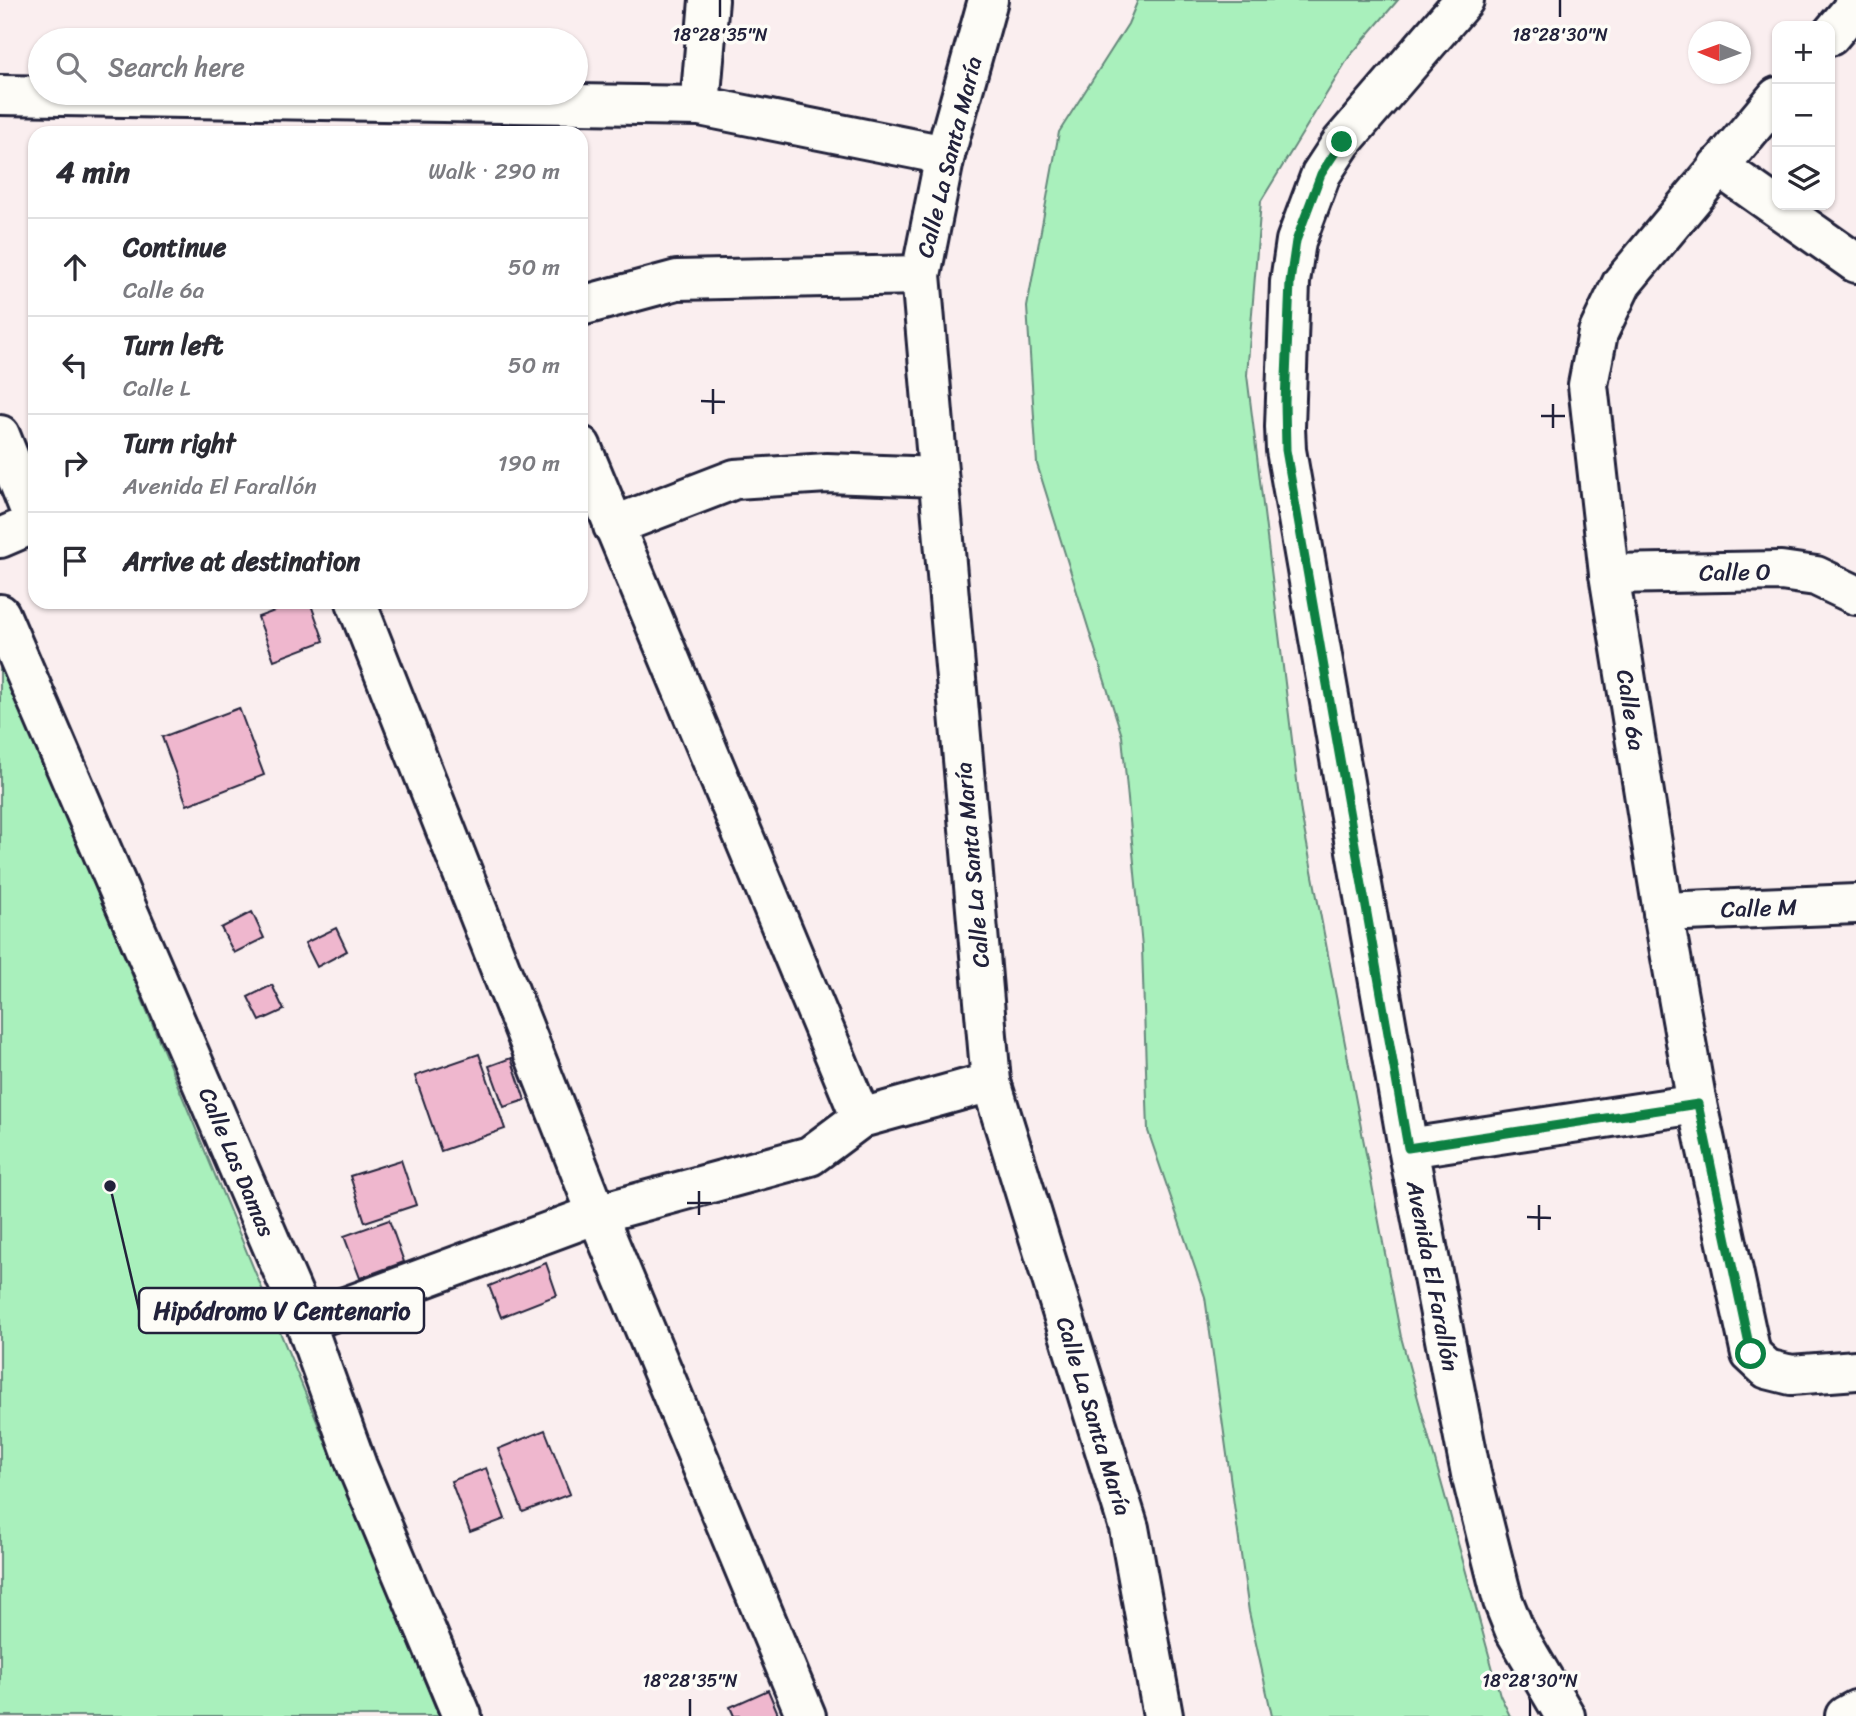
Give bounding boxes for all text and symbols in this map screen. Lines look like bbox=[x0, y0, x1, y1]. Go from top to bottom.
text: 18°28'35"N bbox=[672, 19, 768, 51]
text: 18°28'30"N bbox=[1512, 19, 1608, 51]
north arrow bbox=[1688, 21, 1751, 84]
map controls bbox=[1772, 21, 1835, 210]
button: + bbox=[1772, 21, 1835, 84]
search box bbox=[28, 28, 588, 105]
text: Search here bbox=[108, 44, 245, 90]
icon: search bbox=[52, 48, 90, 86]
street label: Calle La Santa María bbox=[905, 52, 994, 262]
button: − bbox=[1772, 84, 1835, 147]
route end bbox=[1326, 126, 1357, 157]
text: 4 min bbox=[56, 145, 130, 199]
button: layers bbox=[1772, 147, 1835, 210]
text: Walk · 290 m bbox=[428, 151, 560, 192]
text: Continue bbox=[123, 224, 226, 270]
text: 50 m bbox=[508, 247, 560, 288]
icon: ahead bbox=[56, 248, 94, 286]
text: Calle 6a bbox=[123, 270, 204, 311]
text: Turn left bbox=[123, 322, 223, 368]
text: 50 m bbox=[508, 345, 560, 386]
icon: left bbox=[56, 346, 94, 384]
text: Calle L bbox=[123, 368, 190, 409]
text: Turn right bbox=[123, 420, 236, 466]
text: 190 m bbox=[498, 443, 560, 484]
icon: right bbox=[56, 444, 94, 482]
text: Avenida El Farallón bbox=[123, 466, 317, 507]
text: Arrive at destination bbox=[123, 538, 360, 584]
icon: arrive bbox=[56, 542, 94, 580]
street label: Calle O bbox=[1699, 551, 1771, 594]
street label: Calle 6a bbox=[1604, 667, 1657, 754]
street label: Calle La Santa María bbox=[943, 760, 1002, 970]
street label: Calle M bbox=[1720, 887, 1798, 930]
street label: Calle Las Damas bbox=[187, 1081, 287, 1244]
street label: Avenida El Farallón bbox=[1394, 1176, 1471, 1375]
callout: Hipódromo V Centenario bbox=[139, 1288, 424, 1333]
text: Hipódromo V Centenario bbox=[153, 1290, 411, 1332]
street label: Calle La Santa María bbox=[1044, 1311, 1143, 1521]
route start bbox=[1735, 1338, 1766, 1369]
text: 18°28'35"N bbox=[642, 1665, 738, 1697]
text: 18°28'30"N bbox=[1482, 1665, 1578, 1697]

